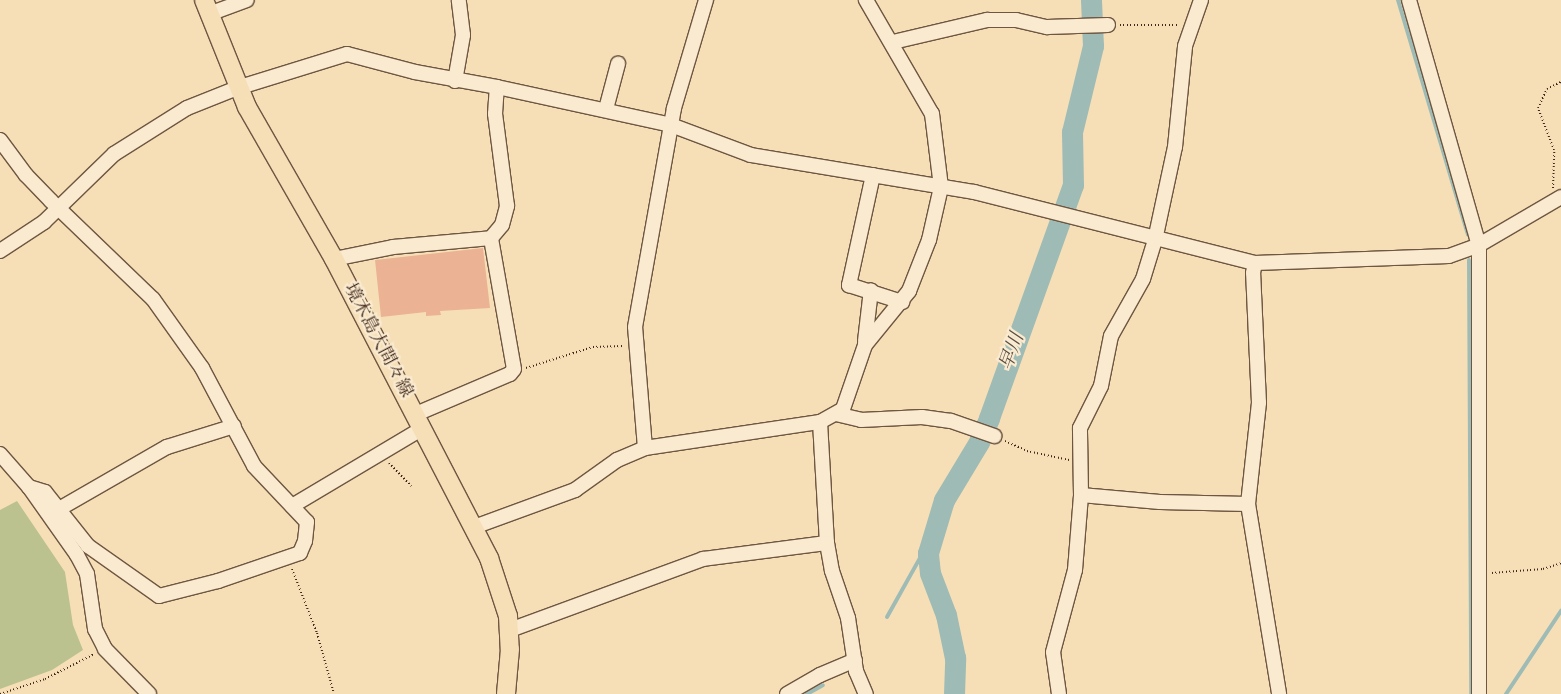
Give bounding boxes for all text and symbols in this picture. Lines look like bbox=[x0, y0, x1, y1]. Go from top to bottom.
street label: 境木島大間々線 bbox=[338, 280, 416, 402]
water label: 早川 bbox=[996, 330, 1030, 374]

